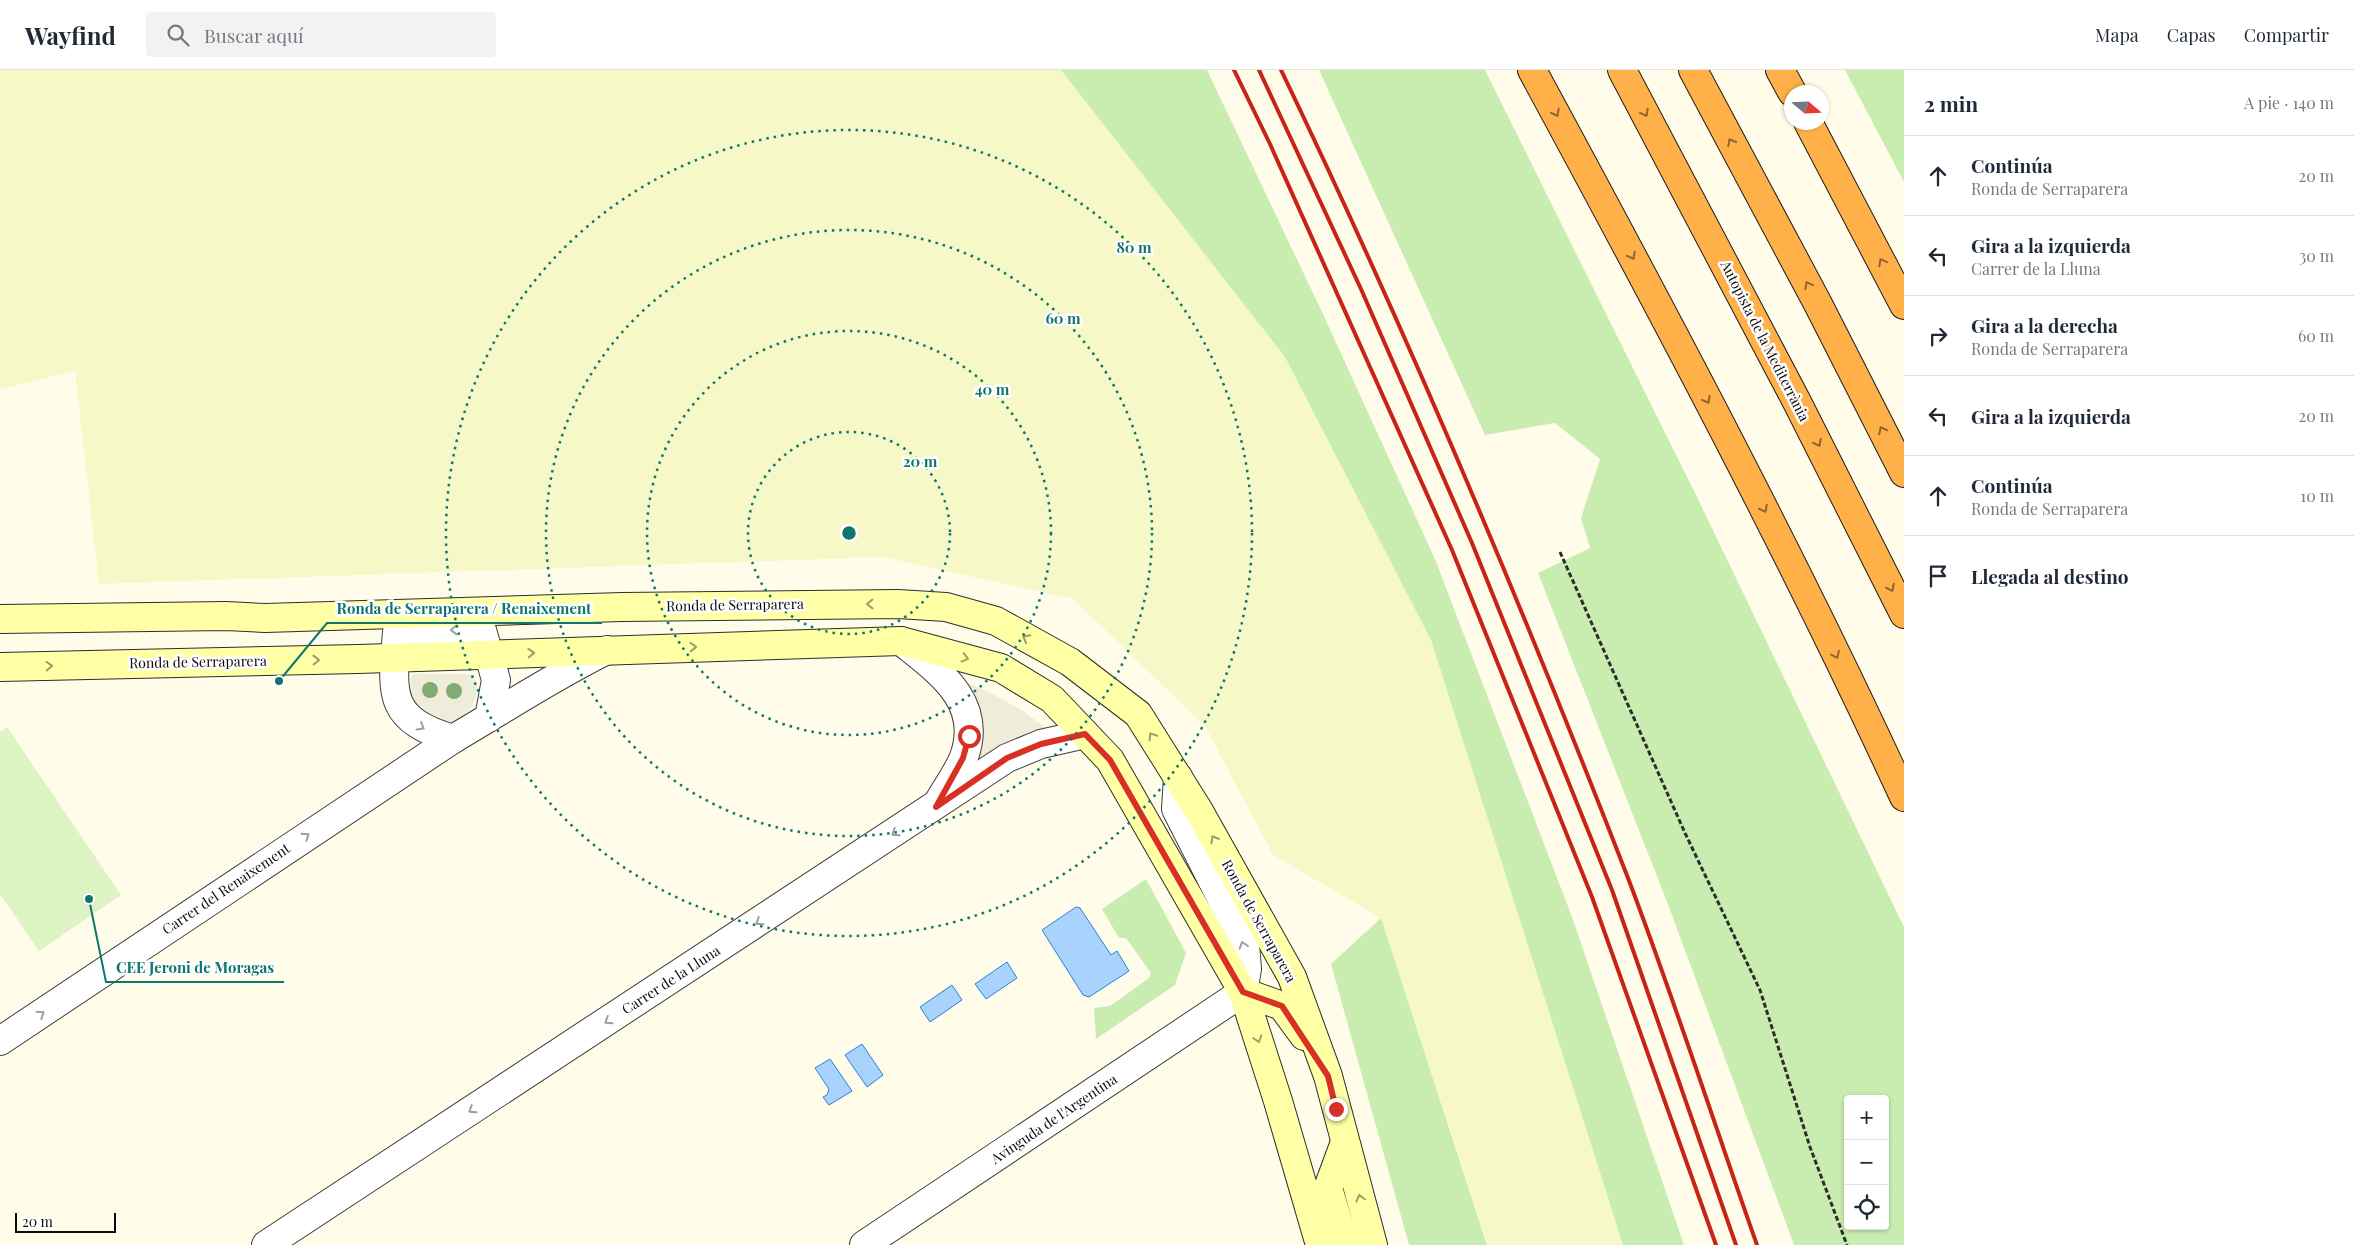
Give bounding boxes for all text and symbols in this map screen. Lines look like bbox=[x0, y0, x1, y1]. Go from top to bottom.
search box bbox=[146, 12, 496, 57]
text: Wayfind bbox=[25, 19, 116, 51]
icon: search bbox=[164, 21, 192, 49]
text: Buscar aquí bbox=[204, 22, 304, 48]
text: Mapa bbox=[2095, 23, 2139, 47]
text: Capas bbox=[2167, 23, 2216, 47]
text: Compartir bbox=[2244, 23, 2329, 47]
north arrow bbox=[1784, 85, 1829, 130]
text: 2 min bbox=[1924, 89, 1978, 117]
text: A pie · 140 m bbox=[2244, 92, 2334, 113]
one-way arrow bbox=[1549, 108, 1559, 117]
one-way arrow bbox=[1639, 108, 1649, 117]
one-way arrow bbox=[1727, 138, 1737, 147]
text: Continúa bbox=[1971, 152, 2053, 178]
icon: ahead bbox=[1924, 162, 1952, 190]
text: 20 m bbox=[2299, 165, 2334, 186]
text: Ronda de Serraparera bbox=[1971, 178, 2128, 199]
text: Gira a la izquierda bbox=[1971, 232, 2131, 258]
text: 80 m bbox=[1116, 237, 1152, 257]
icon: left bbox=[1924, 242, 1952, 270]
text: 30 m bbox=[2299, 245, 2334, 266]
one-way arrow bbox=[1626, 251, 1636, 260]
street label: Autopista de la Mediterrània bbox=[1716, 256, 1814, 424]
one-way arrow bbox=[1878, 258, 1888, 267]
text: Carrer de la Lluna bbox=[1971, 258, 2101, 279]
one-way arrow bbox=[1804, 282, 1814, 291]
text: 60 m bbox=[1045, 308, 1081, 328]
text: Gira a la derecha bbox=[1971, 312, 2118, 338]
icon: right bbox=[1924, 322, 1952, 350]
text: 60 m bbox=[2298, 325, 2334, 346]
text: Ronda de Serraparera bbox=[1971, 338, 2128, 359]
text: 40 m bbox=[975, 379, 1010, 399]
one-way arrow bbox=[1701, 395, 1711, 404]
icon: left bbox=[1924, 402, 1952, 430]
text: Gira a la izquierda bbox=[1971, 403, 2131, 429]
text: 20 m bbox=[2299, 405, 2334, 426]
one-way arrow bbox=[1878, 426, 1888, 435]
one-way arrow bbox=[1812, 438, 1822, 447]
text: 20 m bbox=[903, 451, 938, 471]
text: Continúa bbox=[1971, 472, 2053, 498]
icon: ahead bbox=[1924, 482, 1952, 510]
text: 10 m bbox=[2300, 485, 2334, 506]
text: Ronda de Serraparera bbox=[1971, 498, 2128, 519]
one-way arrow bbox=[1758, 504, 1768, 513]
centre of rings bbox=[840, 524, 858, 542]
icon: arrive bbox=[1924, 562, 1952, 590]
text: Llegada al destino bbox=[1971, 563, 2129, 589]
one-way arrow bbox=[1885, 583, 1895, 592]
callout: Ronda de Serraparera / Renaixement bbox=[327, 593, 602, 623]
street label: Ronda de Serraparera bbox=[666, 594, 804, 615]
text: Ronda de Serraparera / Renaixement bbox=[337, 598, 592, 618]
one-way arrow bbox=[865, 599, 873, 609]
one-way arrow bbox=[449, 625, 457, 636]
one-way arrow bbox=[1022, 634, 1031, 644]
one-way arrow bbox=[690, 642, 698, 652]
one-way arrow bbox=[528, 648, 535, 658]
one-way arrow bbox=[1830, 650, 1840, 659]
street label: Ronda de Serraparera bbox=[129, 651, 267, 672]
one-way arrow bbox=[960, 652, 969, 663]
one-way arrow bbox=[312, 655, 320, 665]
one-way arrow bbox=[45, 661, 53, 671]
one-way arrow bbox=[416, 720, 425, 730]
route start bbox=[958, 725, 981, 748]
one-way arrow bbox=[1148, 733, 1158, 742]
one-way arrow bbox=[891, 827, 900, 837]
one-way arrow bbox=[301, 832, 310, 842]
one-way arrow bbox=[1211, 835, 1221, 844]
street label: Carrer del Renaixement bbox=[158, 838, 294, 939]
street label: Ronda de Serraparera bbox=[1218, 856, 1301, 986]
one-way arrow bbox=[755, 916, 764, 926]
street label: Carrer de la Lluna bbox=[618, 941, 724, 1018]
one-way arrow bbox=[1239, 941, 1249, 949]
callout: CEE Jeroni de Moragas bbox=[106, 952, 284, 982]
text: CEE Jeroni de Moragas bbox=[116, 957, 274, 977]
one-way arrow bbox=[35, 1011, 44, 1020]
one-way arrow bbox=[604, 1015, 614, 1024]
one-way arrow bbox=[1252, 1034, 1262, 1042]
street label: Avinguda de l'Argentina bbox=[986, 1069, 1121, 1168]
map controls bbox=[1844, 1095, 1889, 1230]
button: + bbox=[1844, 1095, 1889, 1140]
route end bbox=[1325, 1098, 1348, 1121]
one-way arrow bbox=[468, 1104, 478, 1113]
button: − bbox=[1844, 1140, 1889, 1185]
button: locate bbox=[1844, 1185, 1889, 1230]
one-way arrow bbox=[1356, 1194, 1366, 1202]
scale bar bbox=[15, 1210, 116, 1233]
text: 20 m bbox=[22, 1212, 53, 1231]

